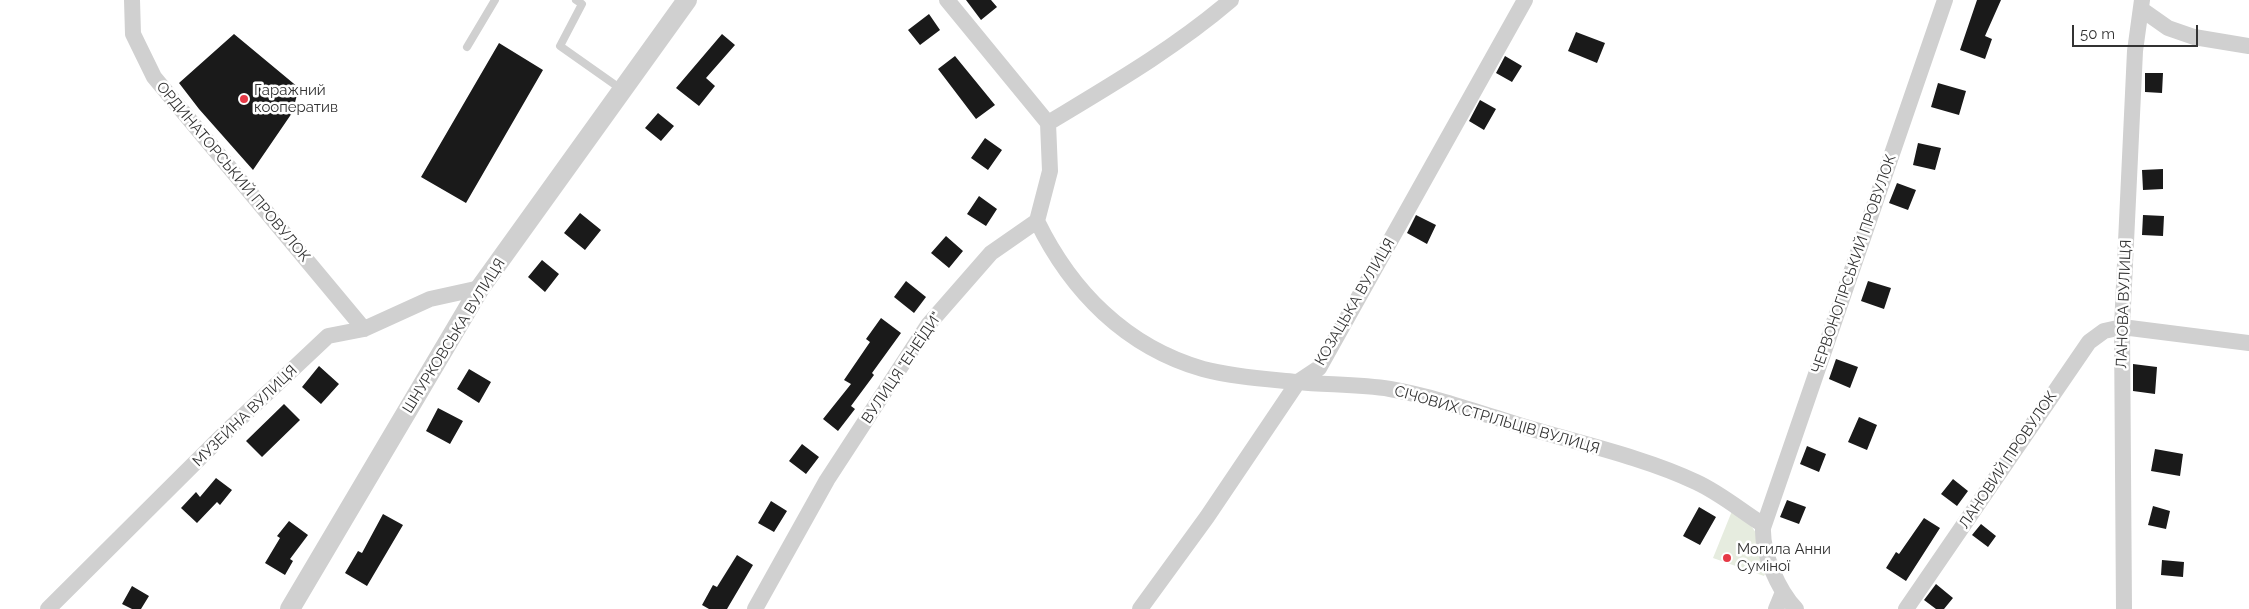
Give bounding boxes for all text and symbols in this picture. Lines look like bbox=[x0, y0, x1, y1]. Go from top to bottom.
scale bar bbox=[2074, 15, 2200, 47]
text: 50 m bbox=[2080, 25, 2115, 43]
street label: ОРДИНАТОРСЬКИЙ ПРОВУЛОК bbox=[152, 78, 314, 266]
place label: Гаражний кооператив bbox=[254, 81, 338, 116]
marker: Гаражний кооператив bbox=[238, 93, 250, 105]
street label: ЧЕРВОНОГІРСЬКИЙ ПРОВУЛОК bbox=[1808, 152, 1900, 376]
street label: КОЗАЦЬКА ВУЛИЦЯ bbox=[1311, 235, 1399, 369]
street label: ЛАНОВА ВУЛИЦЯ bbox=[2113, 239, 2135, 369]
street label: ШНУРКОВСЬКА ВУЛИЦЯ bbox=[399, 255, 509, 417]
street label: ВУЛИЦЯ "ЕНЕЇДИ" bbox=[858, 309, 946, 427]
street label: МУЗЕЙНА ВУЛИЦЯ bbox=[189, 362, 301, 470]
street label: СІЧОВИХ СТРІЛЬЦІВ ВУЛИЦЯ bbox=[1392, 382, 1602, 458]
street label: ЛАНОВИЙ ПРОВУЛОК bbox=[1955, 388, 2061, 532]
place label: Могила Анни Суміної bbox=[1737, 540, 1831, 575]
marker: Могила Анни Суміної bbox=[1721, 552, 1733, 564]

